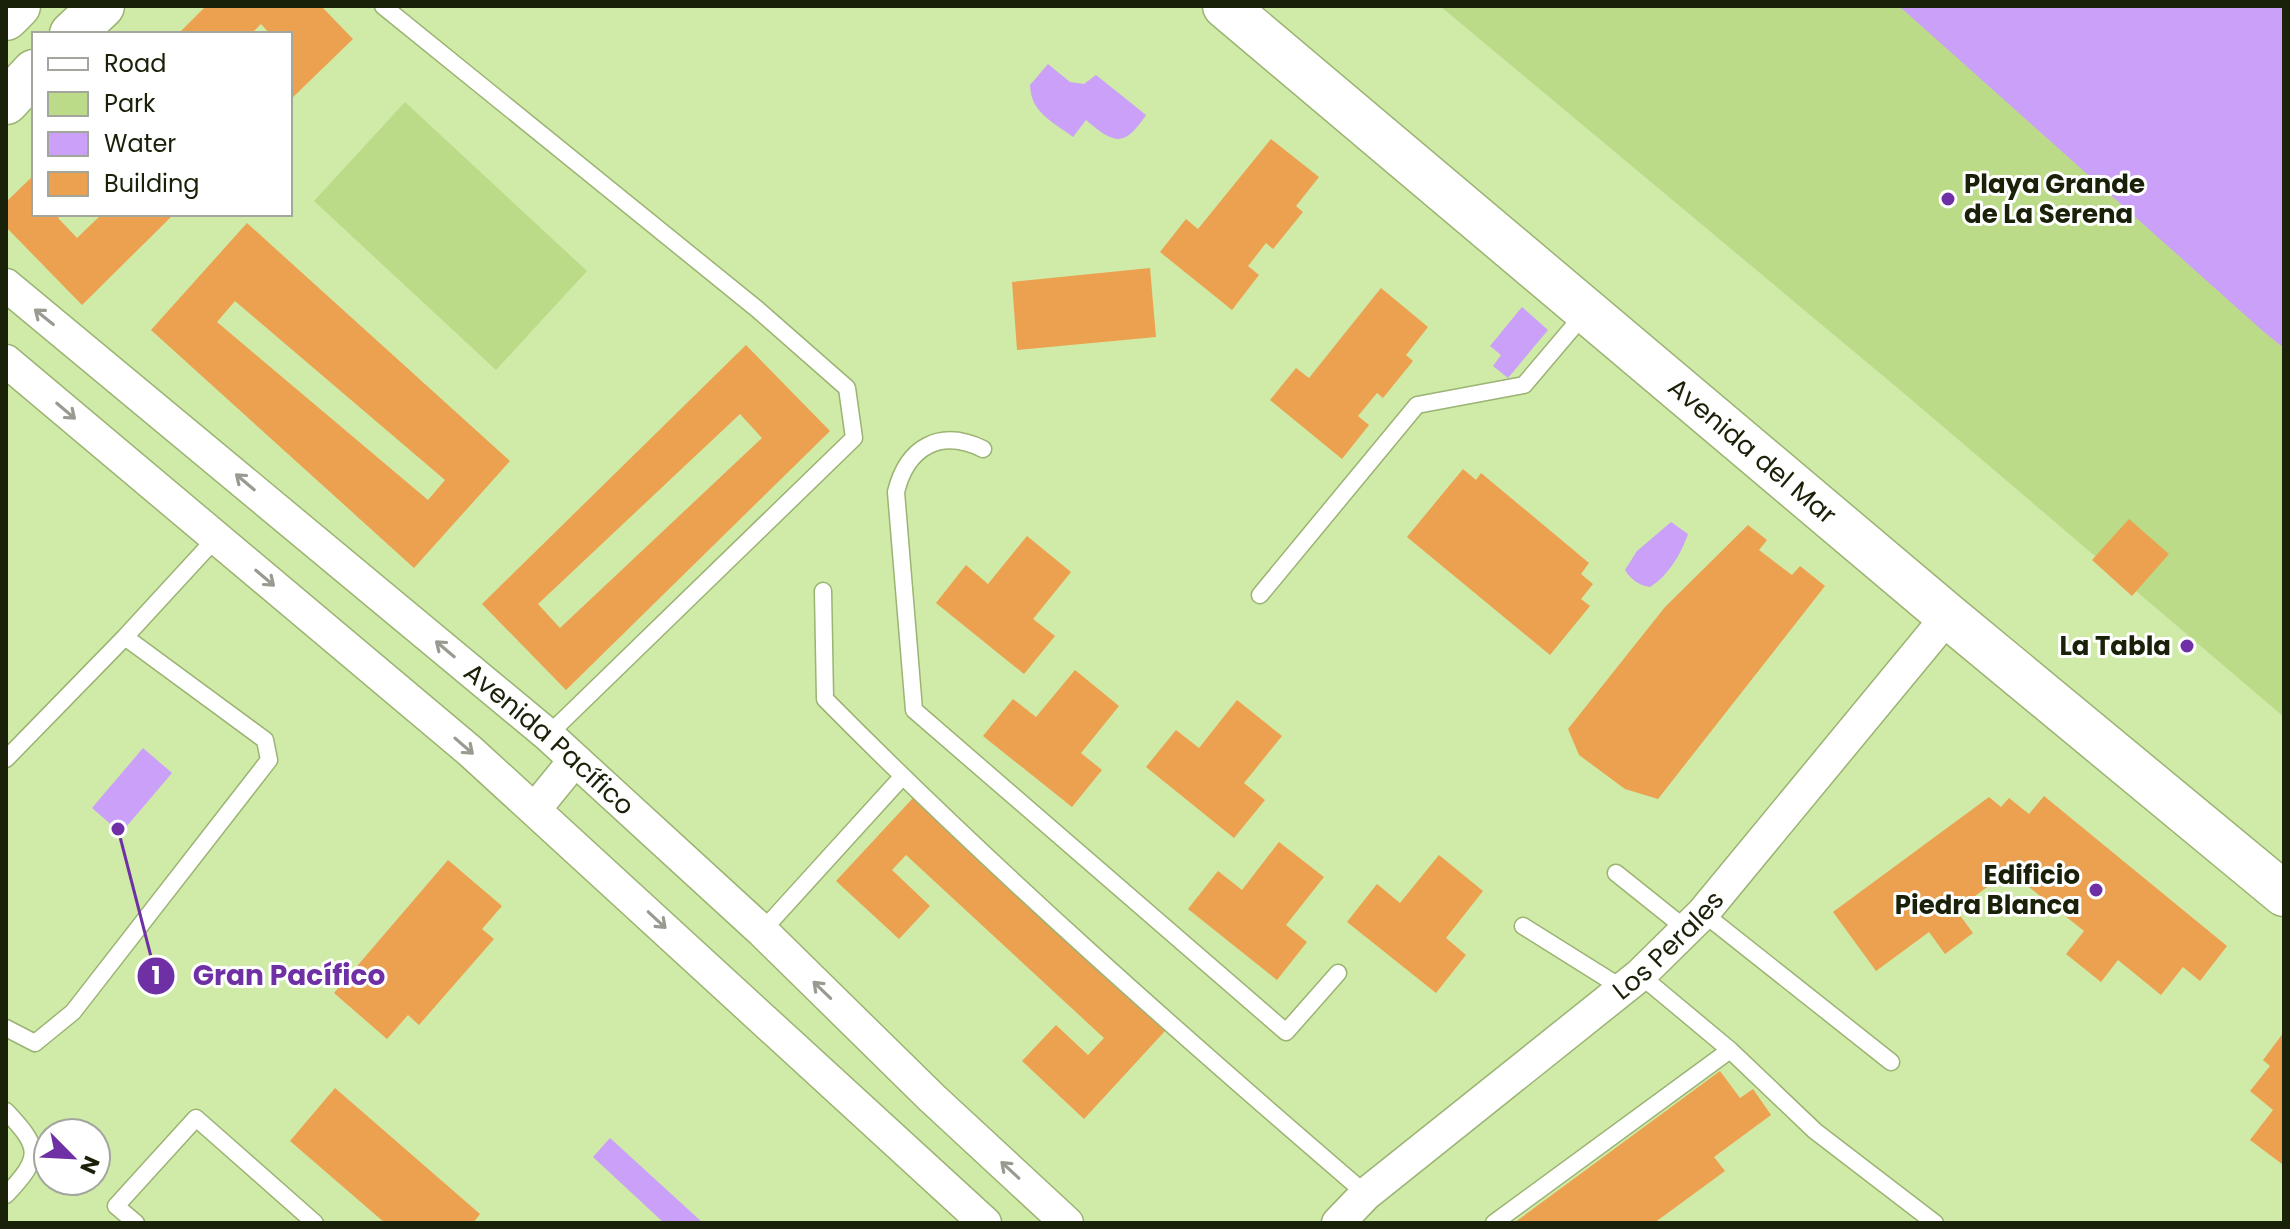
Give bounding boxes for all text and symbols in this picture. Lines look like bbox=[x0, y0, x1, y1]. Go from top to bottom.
legend bbox=[32, 32, 292, 216]
text: Road bbox=[104, 47, 166, 80]
text: Park bbox=[104, 87, 156, 120]
text: Water bbox=[104, 127, 176, 160]
place label: Playa Grande de La Serena bbox=[1964, 166, 2145, 232]
text: Building bbox=[104, 167, 200, 200]
marker: Playa Grande de La Serena bbox=[1939, 190, 1957, 208]
one-way arrow bbox=[35, 308, 55, 326]
street label: Avenida del Mar bbox=[1660, 369, 1844, 532]
one-way arrow bbox=[55, 402, 76, 420]
one-way arrow bbox=[235, 473, 256, 491]
one-way arrow bbox=[255, 569, 275, 587]
place label: La Tabla bbox=[2059, 628, 2171, 664]
marker: La Tabla bbox=[2178, 637, 2196, 655]
one-way arrow bbox=[435, 640, 455, 658]
street label: Avenida Pacífico bbox=[456, 655, 642, 823]
one-way arrow bbox=[453, 737, 474, 755]
place label: Edificio Piedra Blanca bbox=[1895, 857, 2080, 923]
marker: Edificio Piedra Blanca bbox=[2087, 881, 2105, 899]
street label: Los Perales bbox=[1605, 883, 1732, 1008]
one-way arrow bbox=[646, 911, 666, 929]
callout: Gran Pacífico bbox=[136, 950, 401, 1002]
text: Gran Pacífico bbox=[193, 956, 385, 995]
text: 1 bbox=[151, 959, 161, 992]
one-way arrow bbox=[813, 981, 832, 1000]
north arrow bbox=[32, 1117, 112, 1197]
text: N bbox=[72, 1151, 107, 1179]
one-way arrow bbox=[1000, 1160, 1020, 1179]

